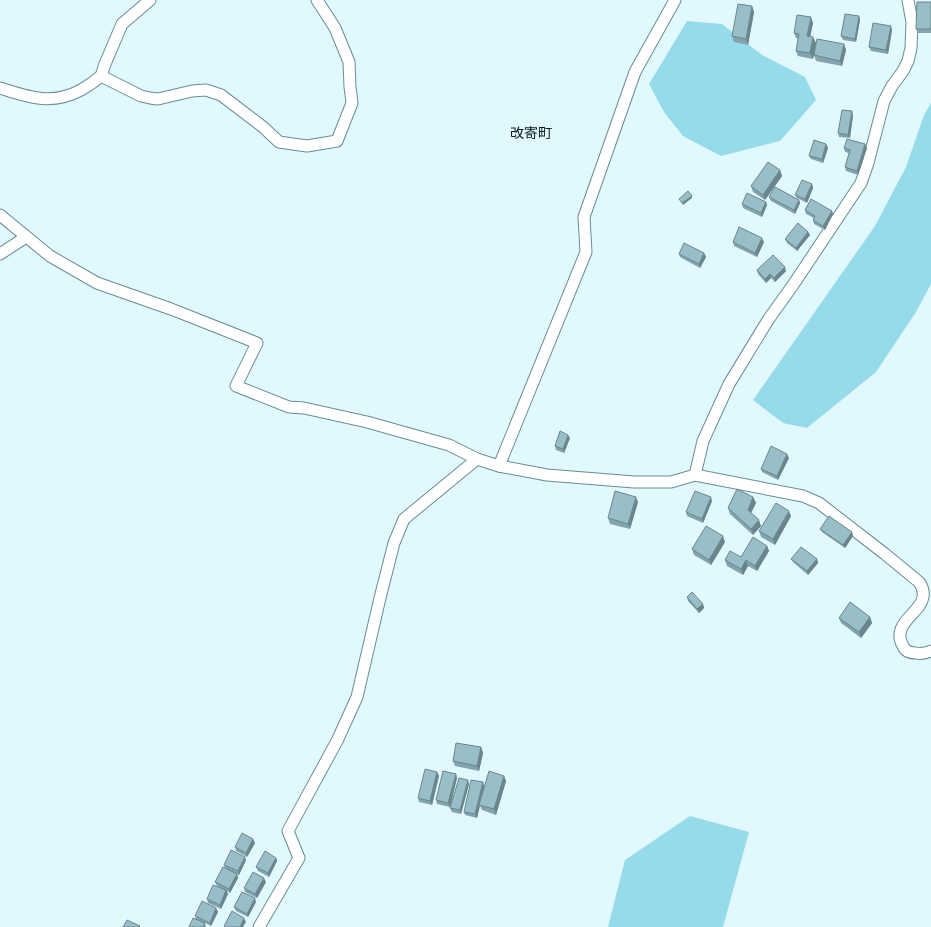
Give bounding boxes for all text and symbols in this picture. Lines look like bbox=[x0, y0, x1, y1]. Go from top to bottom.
district label: 改寄町 bbox=[510, 123, 552, 142]

